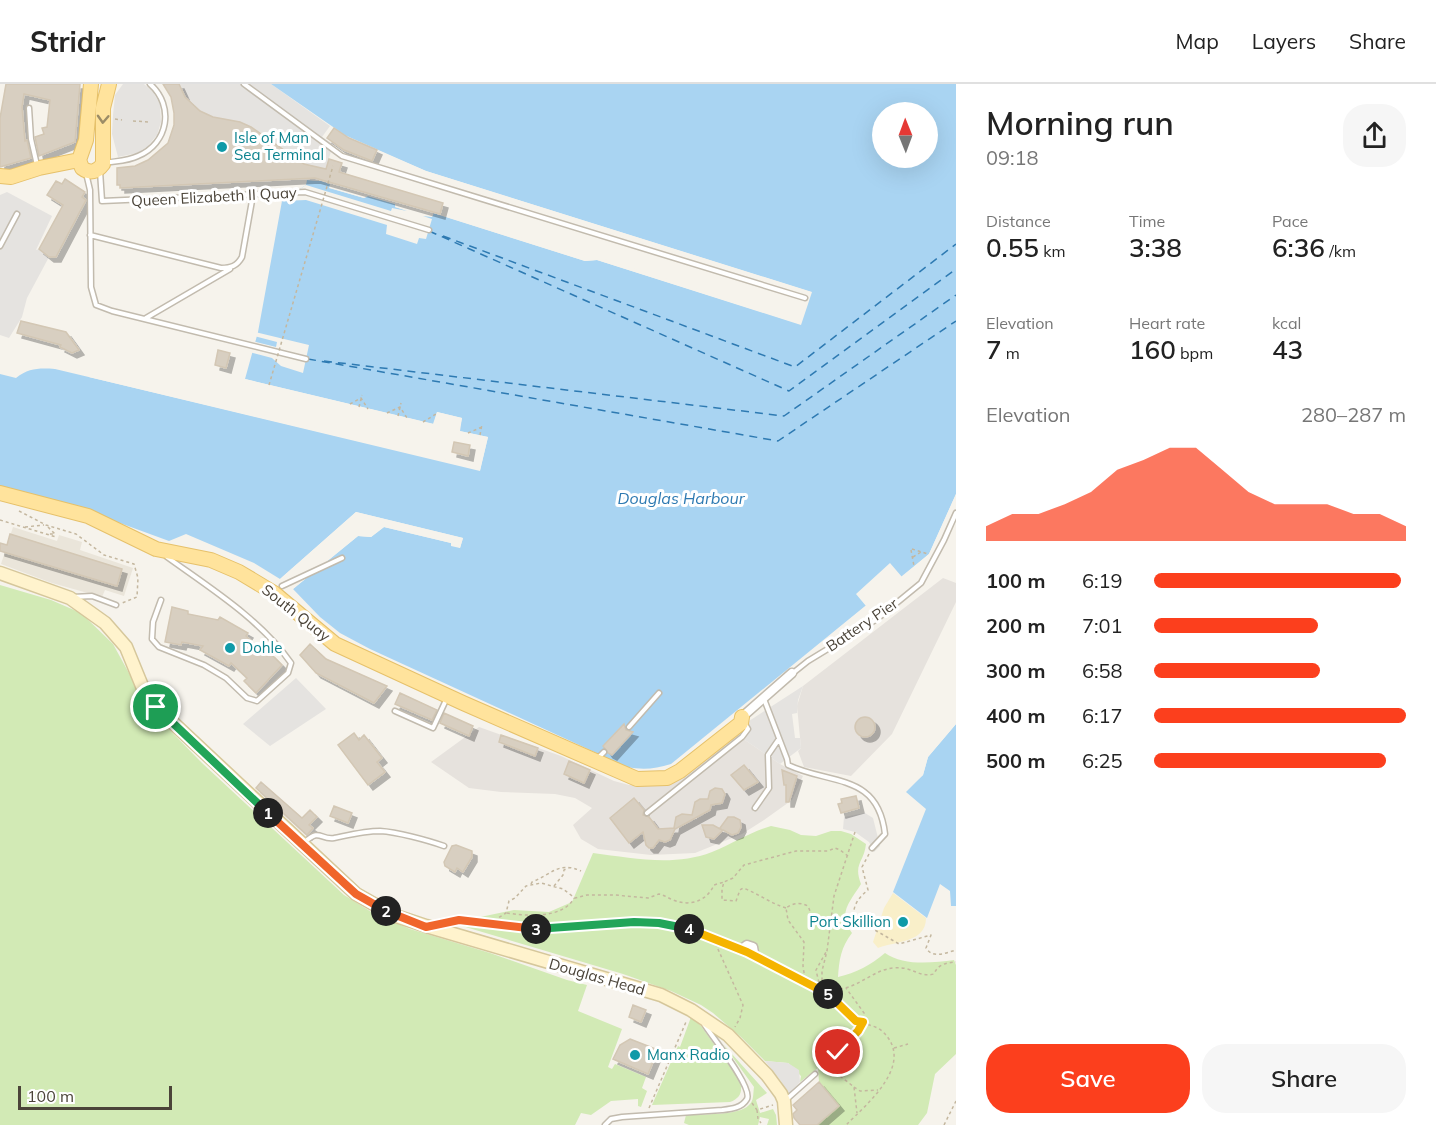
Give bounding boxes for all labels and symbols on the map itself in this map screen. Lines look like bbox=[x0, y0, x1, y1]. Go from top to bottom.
north arrow bbox=[872, 102, 938, 168]
one-way arrow bbox=[96, 115, 109, 124]
place label: Isle of Man Sea Terminal bbox=[234, 128, 324, 164]
marker: Isle of Man Sea Terminal bbox=[215, 140, 229, 154]
street label: Queen Elizabeth II Quay bbox=[131, 183, 297, 210]
water label: Douglas Harbour bbox=[618, 488, 746, 508]
street label: South Quay bbox=[258, 580, 334, 645]
street label: Battery Pier bbox=[822, 593, 902, 655]
place label: Dohle bbox=[242, 638, 282, 657]
marker: Dohle bbox=[223, 641, 237, 655]
pin bbox=[130, 681, 181, 732]
pin: 1 bbox=[253, 798, 283, 828]
pin: 2 bbox=[371, 896, 401, 926]
place label: Port Skillion bbox=[809, 912, 891, 931]
pin: 3 bbox=[521, 914, 551, 944]
pin: 4 bbox=[674, 914, 704, 944]
marker: Port Skillion bbox=[896, 915, 910, 929]
street label: Douglas Head bbox=[547, 954, 647, 999]
pin: 5 bbox=[813, 979, 843, 1009]
pin bbox=[812, 1026, 863, 1077]
place label: Manx Radio bbox=[647, 1045, 730, 1064]
marker: Manx Radio bbox=[628, 1048, 642, 1062]
scale bar bbox=[18, 1083, 172, 1110]

